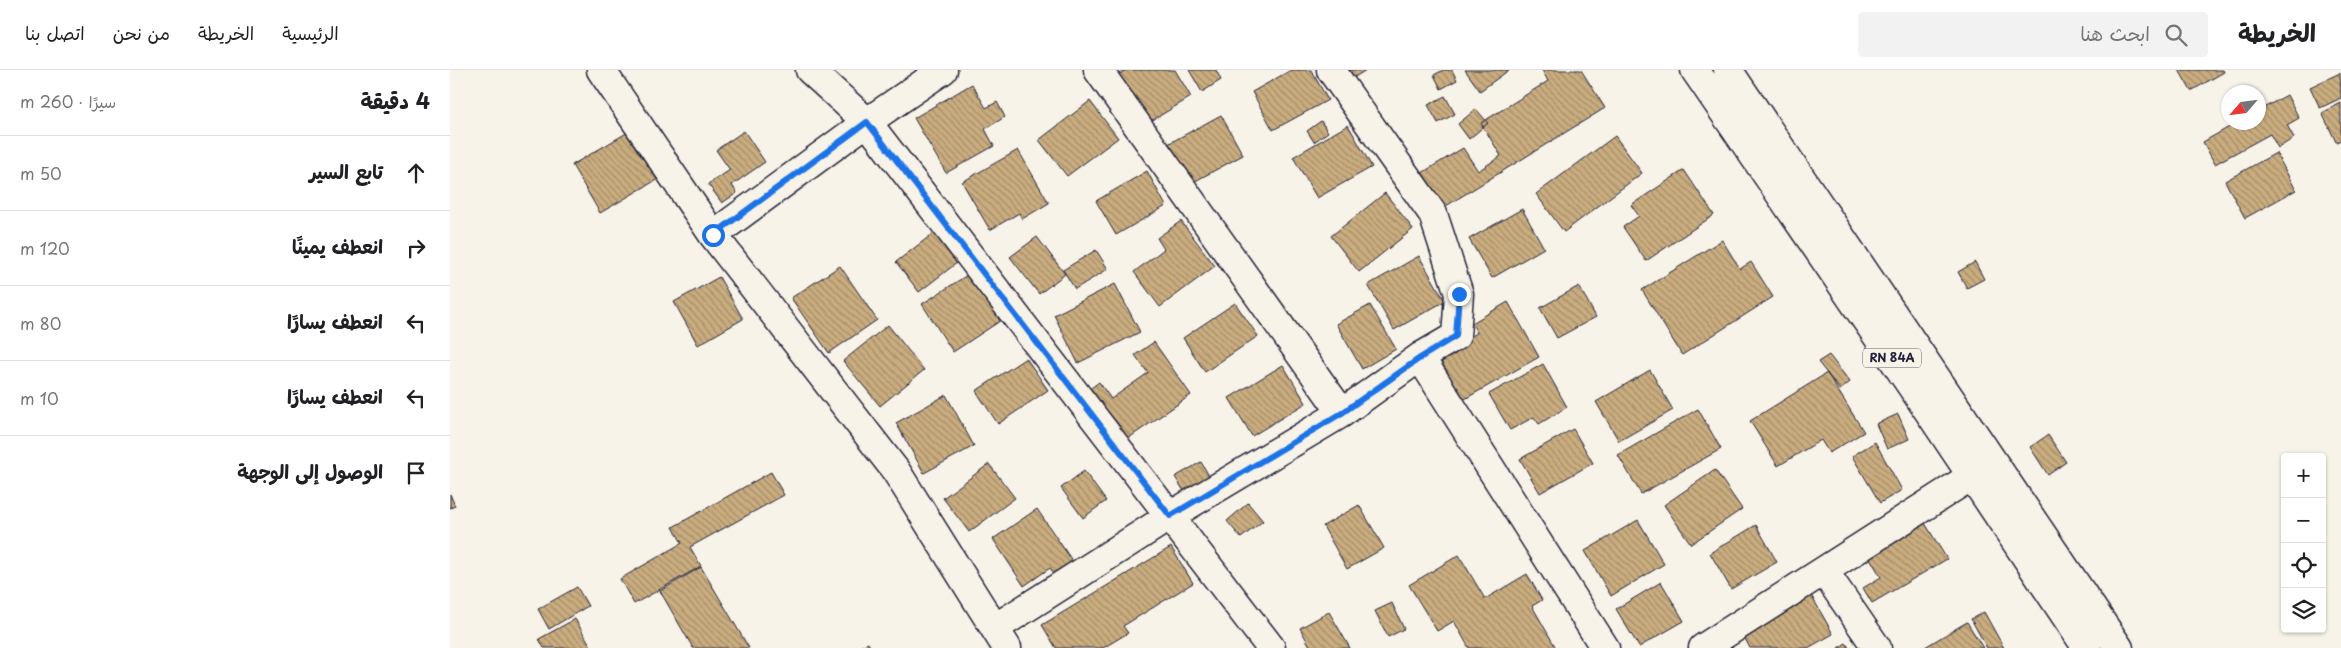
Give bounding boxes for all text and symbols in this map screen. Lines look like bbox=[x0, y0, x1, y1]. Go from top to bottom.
search box bbox=[1858, 12, 2208, 57]
text: الخريطة bbox=[2238, 14, 2316, 50]
text: اتصل بنا bbox=[25, 19, 85, 46]
text: من نحن bbox=[113, 19, 170, 46]
text: الخريطة bbox=[198, 19, 254, 46]
text: الرئيسية bbox=[282, 19, 339, 46]
text: ابحث هنا bbox=[2080, 19, 2150, 47]
icon: search bbox=[2162, 21, 2190, 49]
text: 4 دقيقة bbox=[361, 84, 430, 116]
north arrow bbox=[2221, 85, 2266, 130]
text: سيرًا · 260 m bbox=[20, 89, 116, 113]
text: تابع السير bbox=[309, 157, 383, 185]
icon: ahead bbox=[402, 159, 430, 187]
text: 50 m bbox=[20, 161, 62, 185]
route start bbox=[702, 224, 725, 247]
text: انعطف يمينًا bbox=[292, 232, 383, 260]
icon: right bbox=[402, 234, 430, 262]
text: 120 m bbox=[20, 236, 70, 260]
route end bbox=[1448, 283, 1471, 306]
text: انعطف يسارًا bbox=[287, 307, 383, 335]
icon: left bbox=[402, 309, 430, 337]
text: 80 m bbox=[20, 311, 61, 335]
road number: RN 84A bbox=[1863, 348, 1921, 368]
text: انعطف يسارًا bbox=[287, 382, 383, 410]
icon: left bbox=[402, 384, 430, 412]
text: 10 m bbox=[20, 386, 59, 410]
map controls bbox=[2281, 453, 2326, 633]
button: + bbox=[2281, 453, 2326, 498]
text: الوصول إلى الوجهة bbox=[237, 457, 383, 485]
icon: arrive bbox=[402, 459, 430, 487]
button: − bbox=[2281, 498, 2326, 543]
button: locate bbox=[2281, 543, 2326, 588]
button: layers bbox=[2281, 588, 2326, 633]

